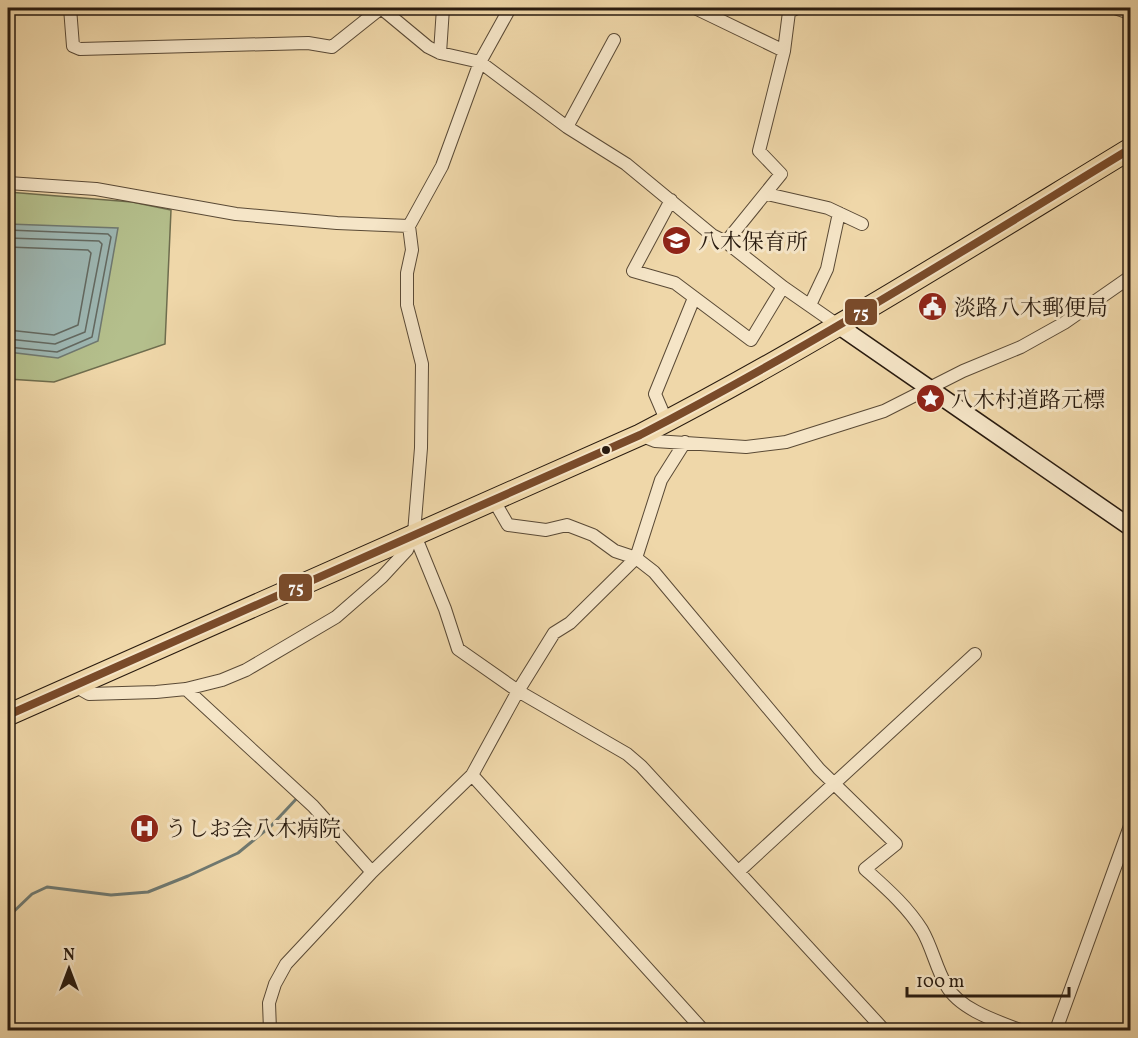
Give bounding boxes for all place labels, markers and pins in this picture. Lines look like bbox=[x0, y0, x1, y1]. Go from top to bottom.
school or university icon: 八木保育所 bbox=[661, 225, 693, 257]
place label: 八木保育所 bbox=[698, 228, 808, 259]
public building icon: 淡路八木郵便局 bbox=[917, 291, 949, 323]
place label: 淡路八木郵便局 bbox=[954, 294, 1108, 325]
place icon: 八木村道路元標 bbox=[914, 383, 946, 415]
place label: 八木村道路元標 bbox=[951, 386, 1105, 417]
unlabelled marker bbox=[600, 444, 612, 456]
hospital icon: うしお会八木病院 bbox=[128, 812, 160, 844]
place label: うしお会八木病院 bbox=[165, 815, 341, 846]

